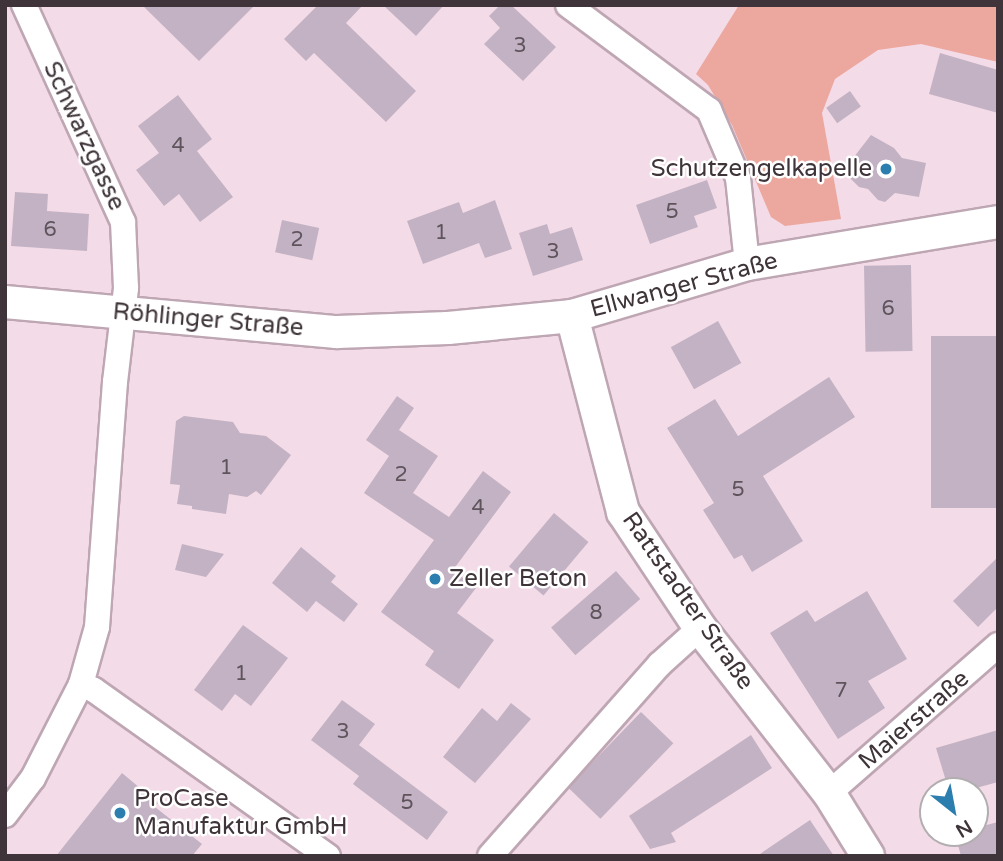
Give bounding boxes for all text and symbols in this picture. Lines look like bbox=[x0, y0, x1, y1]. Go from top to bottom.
house number: 3 bbox=[513, 33, 527, 59]
street label: Schwarzgasse bbox=[37, 57, 131, 215]
house number: 4 bbox=[171, 133, 185, 159]
place label: Schutzengelkapelle bbox=[651, 155, 872, 183]
marker: Schutzengelkapelle bbox=[878, 161, 894, 177]
house number: 5 bbox=[665, 199, 679, 225]
house number: 6 bbox=[43, 217, 57, 243]
house number: 1 bbox=[434, 220, 448, 246]
house number: 2 bbox=[290, 227, 304, 253]
house number: 3 bbox=[546, 239, 560, 265]
street label: Ellwanger Straße bbox=[587, 246, 781, 324]
house number: 6 bbox=[881, 296, 895, 322]
street label: Röhlinger Straße bbox=[111, 297, 305, 343]
house number: 1 bbox=[219, 455, 233, 481]
house number: 2 bbox=[394, 462, 408, 488]
house number: 5 bbox=[731, 477, 745, 503]
house number: 4 bbox=[471, 495, 485, 521]
street label: Rattstadter Straße bbox=[616, 507, 760, 695]
place label: Zeller Beton bbox=[449, 565, 587, 593]
marker: Zeller Beton bbox=[427, 571, 443, 587]
house number: 8 bbox=[589, 600, 603, 626]
house number: 1 bbox=[234, 661, 248, 687]
street label: Maierstraße bbox=[853, 664, 975, 776]
house number: 7 bbox=[834, 678, 848, 704]
house number: 3 bbox=[336, 719, 350, 745]
north arrow bbox=[919, 777, 989, 847]
place label: ProCase Manufaktur GmbH bbox=[134, 785, 348, 841]
house number: 5 bbox=[400, 790, 414, 816]
marker: ProCase Manufaktur GmbH bbox=[112, 805, 128, 821]
text: N bbox=[952, 815, 976, 842]

